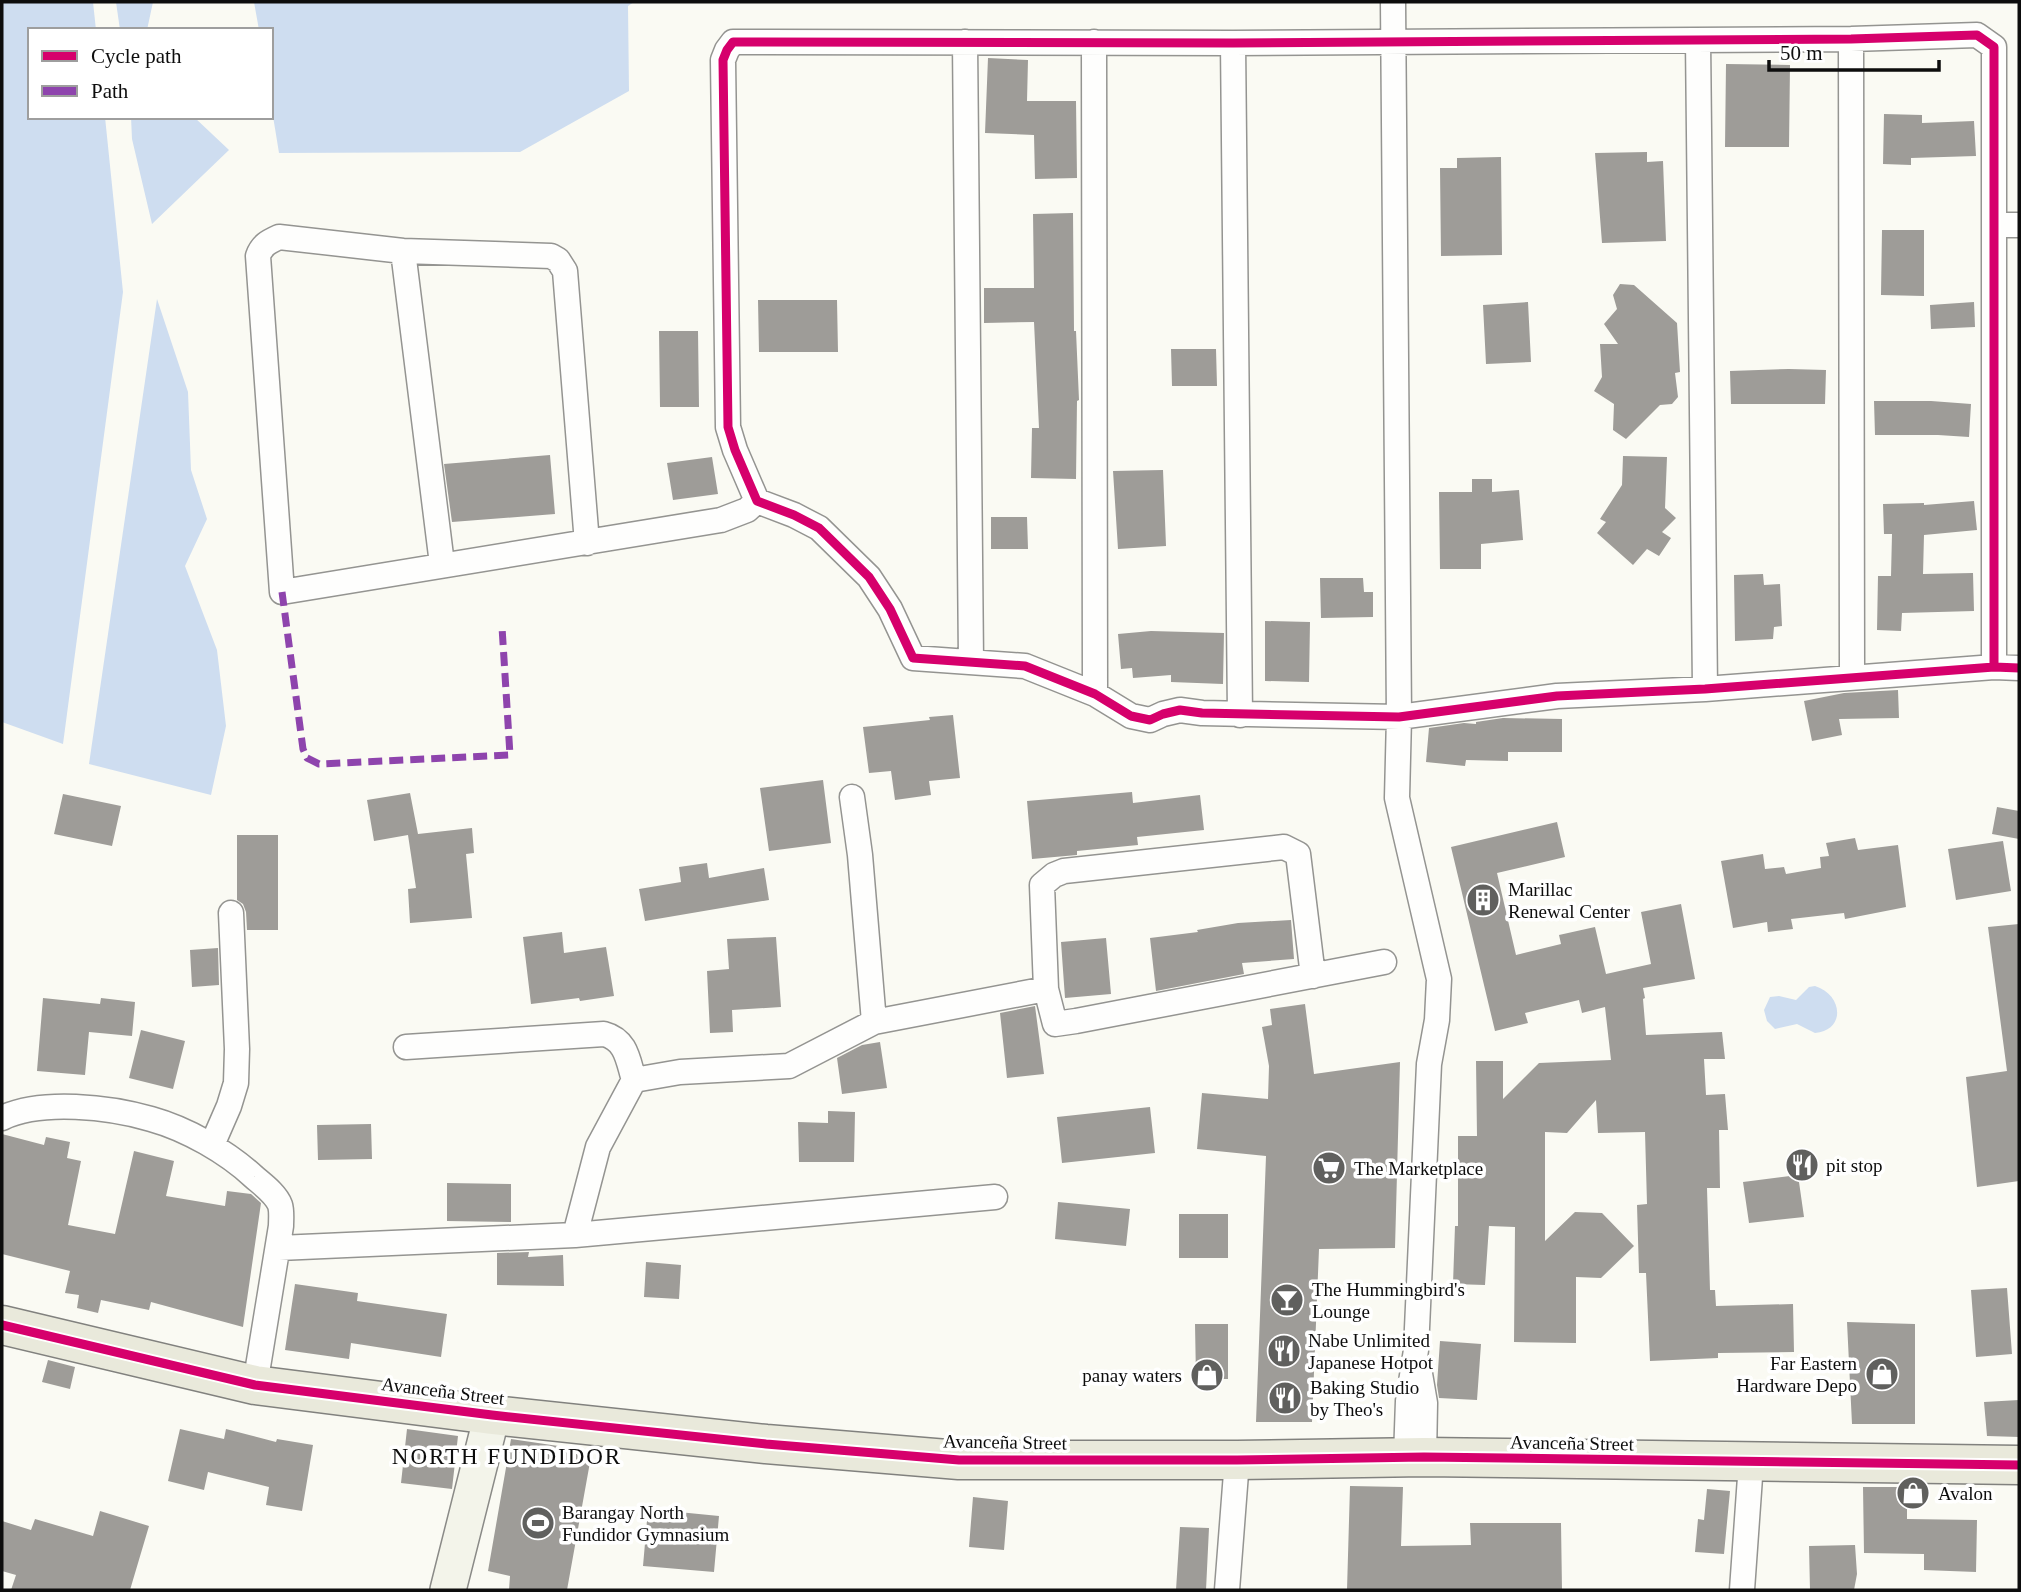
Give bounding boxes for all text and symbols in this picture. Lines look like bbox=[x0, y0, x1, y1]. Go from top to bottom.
legend bbox=[28, 28, 273, 119]
scale bar bbox=[1769, 28, 1939, 72]
text: 50 m bbox=[1780, 41, 1823, 65]
text: Cycle path bbox=[91, 44, 182, 68]
text: Path bbox=[91, 79, 129, 103]
place label: Marillac Renewal Center bbox=[1508, 879, 1631, 922]
building icon: Marillac Renewal Center bbox=[1464, 881, 1502, 919]
restaurant icon: pit stop bbox=[1783, 1146, 1821, 1184]
supermarket icon: The Marketplace bbox=[1310, 1149, 1348, 1187]
place label: pit stop bbox=[1826, 1155, 1882, 1176]
place label: The Marketplace bbox=[1354, 1158, 1483, 1179]
place label: The Hummingbird's Lounge bbox=[1312, 1279, 1465, 1322]
bar icon: The Hummingbird's Lounge bbox=[1268, 1281, 1306, 1319]
place label: Nabe Unlimited Japanese Hotpot bbox=[1308, 1330, 1434, 1373]
restaurant icon: Nabe Unlimited Japanese Hotpot bbox=[1265, 1332, 1303, 1370]
place label: Far Eastern Hardware Depo bbox=[1736, 1353, 1857, 1396]
shop icon: Far Eastern Hardware Depo bbox=[1863, 1355, 1901, 1393]
shop icon: panay waters bbox=[1188, 1356, 1226, 1394]
place label: panay waters bbox=[1082, 1365, 1182, 1386]
street label: Avanceña Street bbox=[380, 1373, 506, 1409]
place label: Baking Studio by Theo's bbox=[1310, 1377, 1419, 1420]
restaurant icon: Baking Studio by Theo's bbox=[1266, 1379, 1304, 1417]
street label: Avanceña Street bbox=[943, 1430, 1068, 1454]
street label: Avanceña Street bbox=[1510, 1431, 1635, 1455]
district label: NORTH FUNDIDOR bbox=[392, 1444, 622, 1469]
shop icon: Avalon bbox=[1894, 1474, 1932, 1512]
place label: Avalon bbox=[1938, 1483, 1993, 1504]
place label: Barangay North Fundidor Gymnasium bbox=[562, 1502, 730, 1545]
sports icon: Barangay North Fundidor Gymnasium bbox=[519, 1504, 557, 1542]

